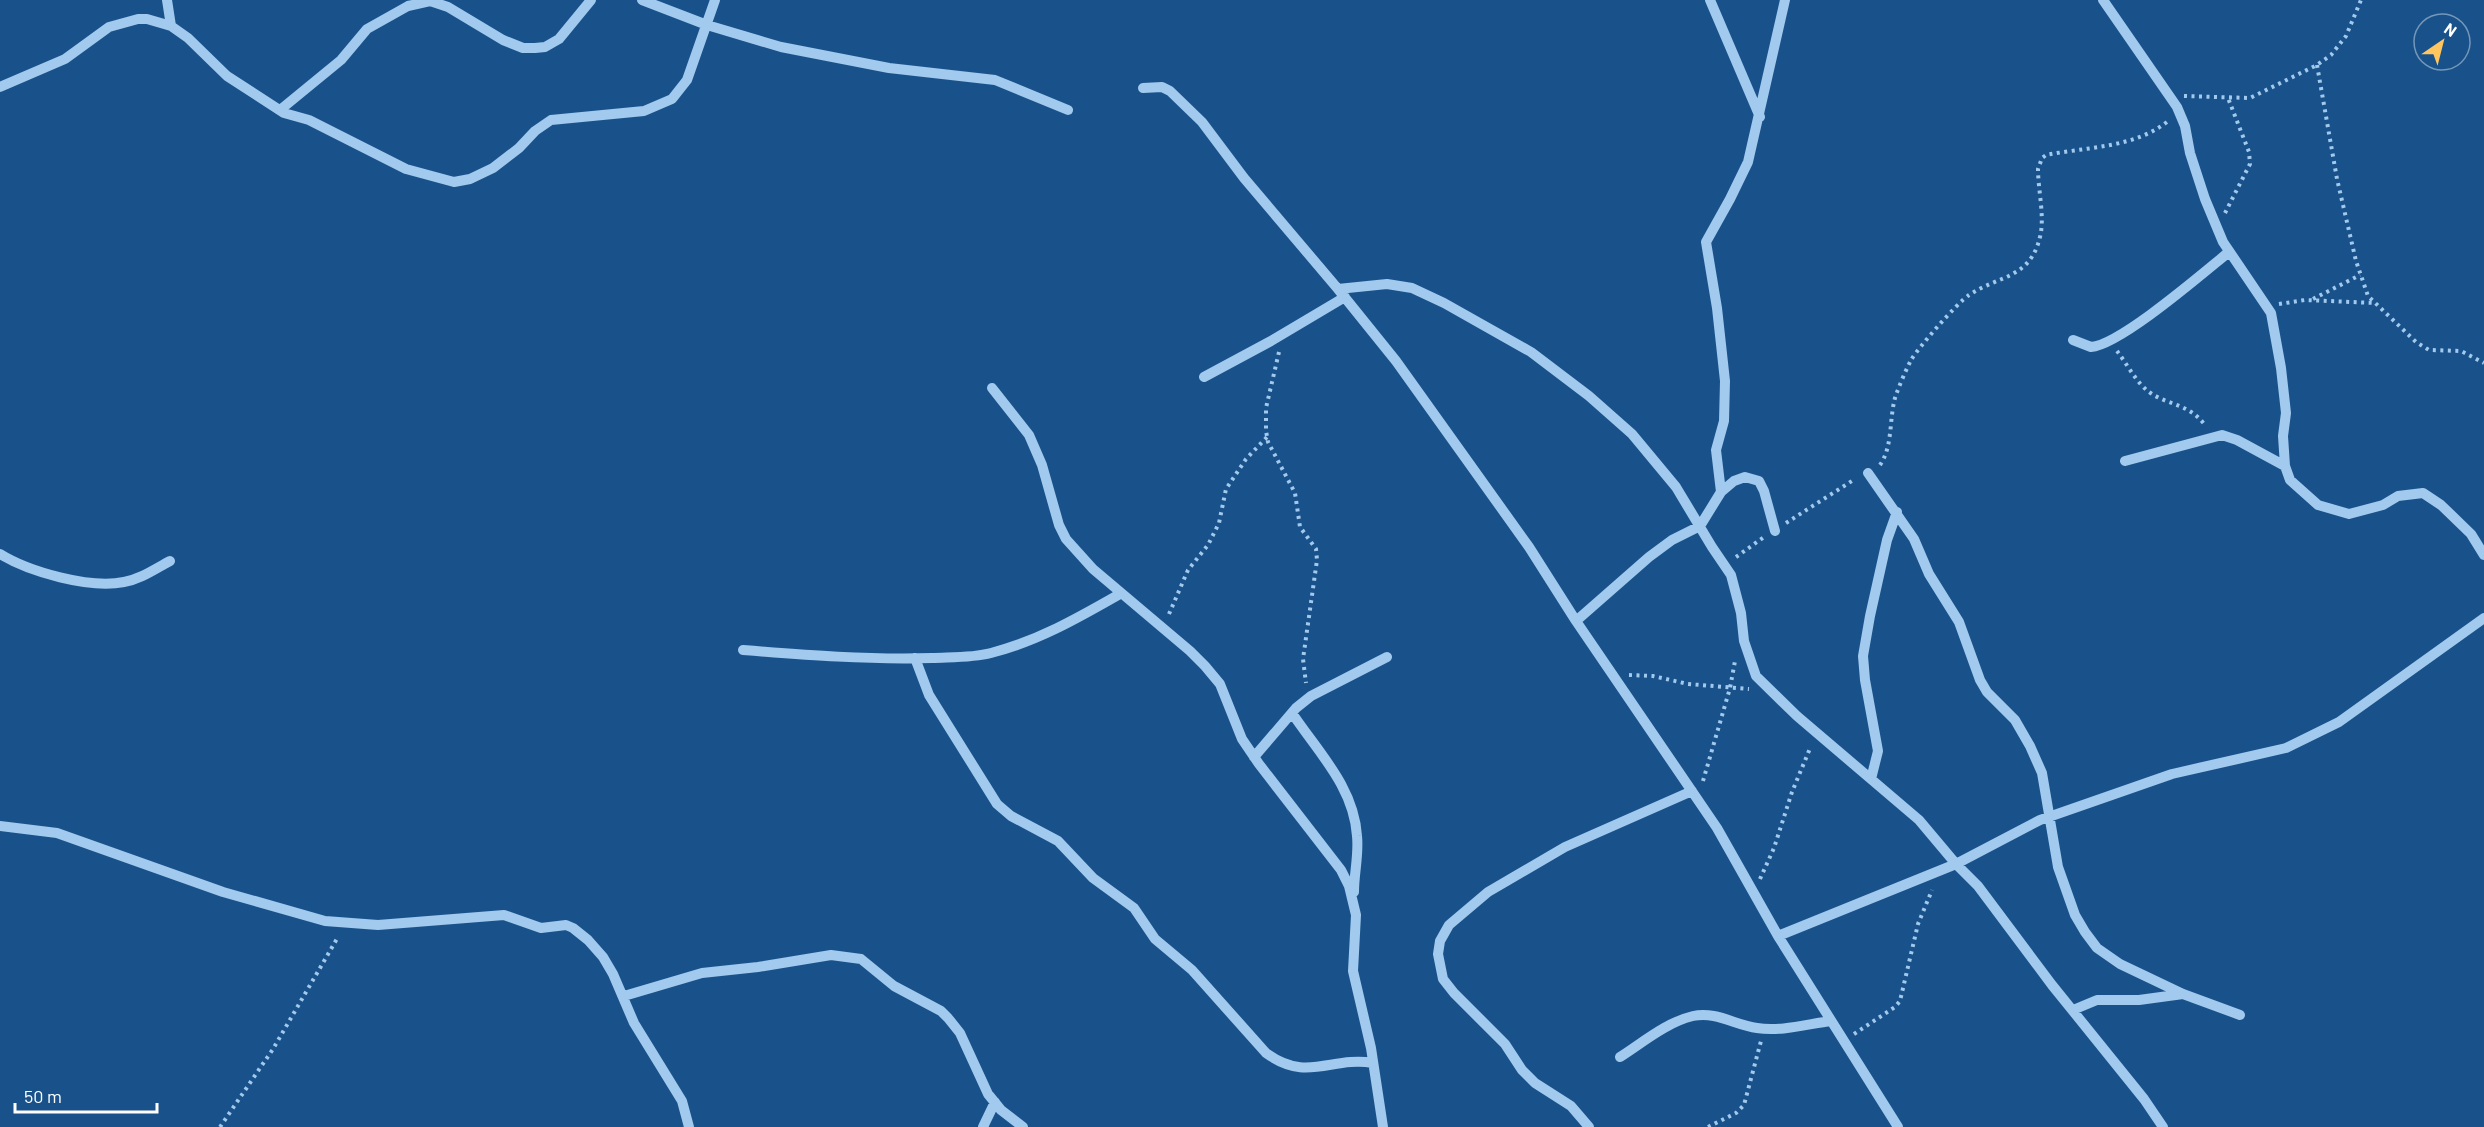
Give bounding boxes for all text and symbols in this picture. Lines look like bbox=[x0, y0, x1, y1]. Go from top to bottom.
north arrow bbox=[2412, 12, 2472, 72]
text: N bbox=[2441, 18, 2461, 40]
scale bar bbox=[15, 1076, 158, 1114]
text: 50 m bbox=[24, 1085, 62, 1107]

